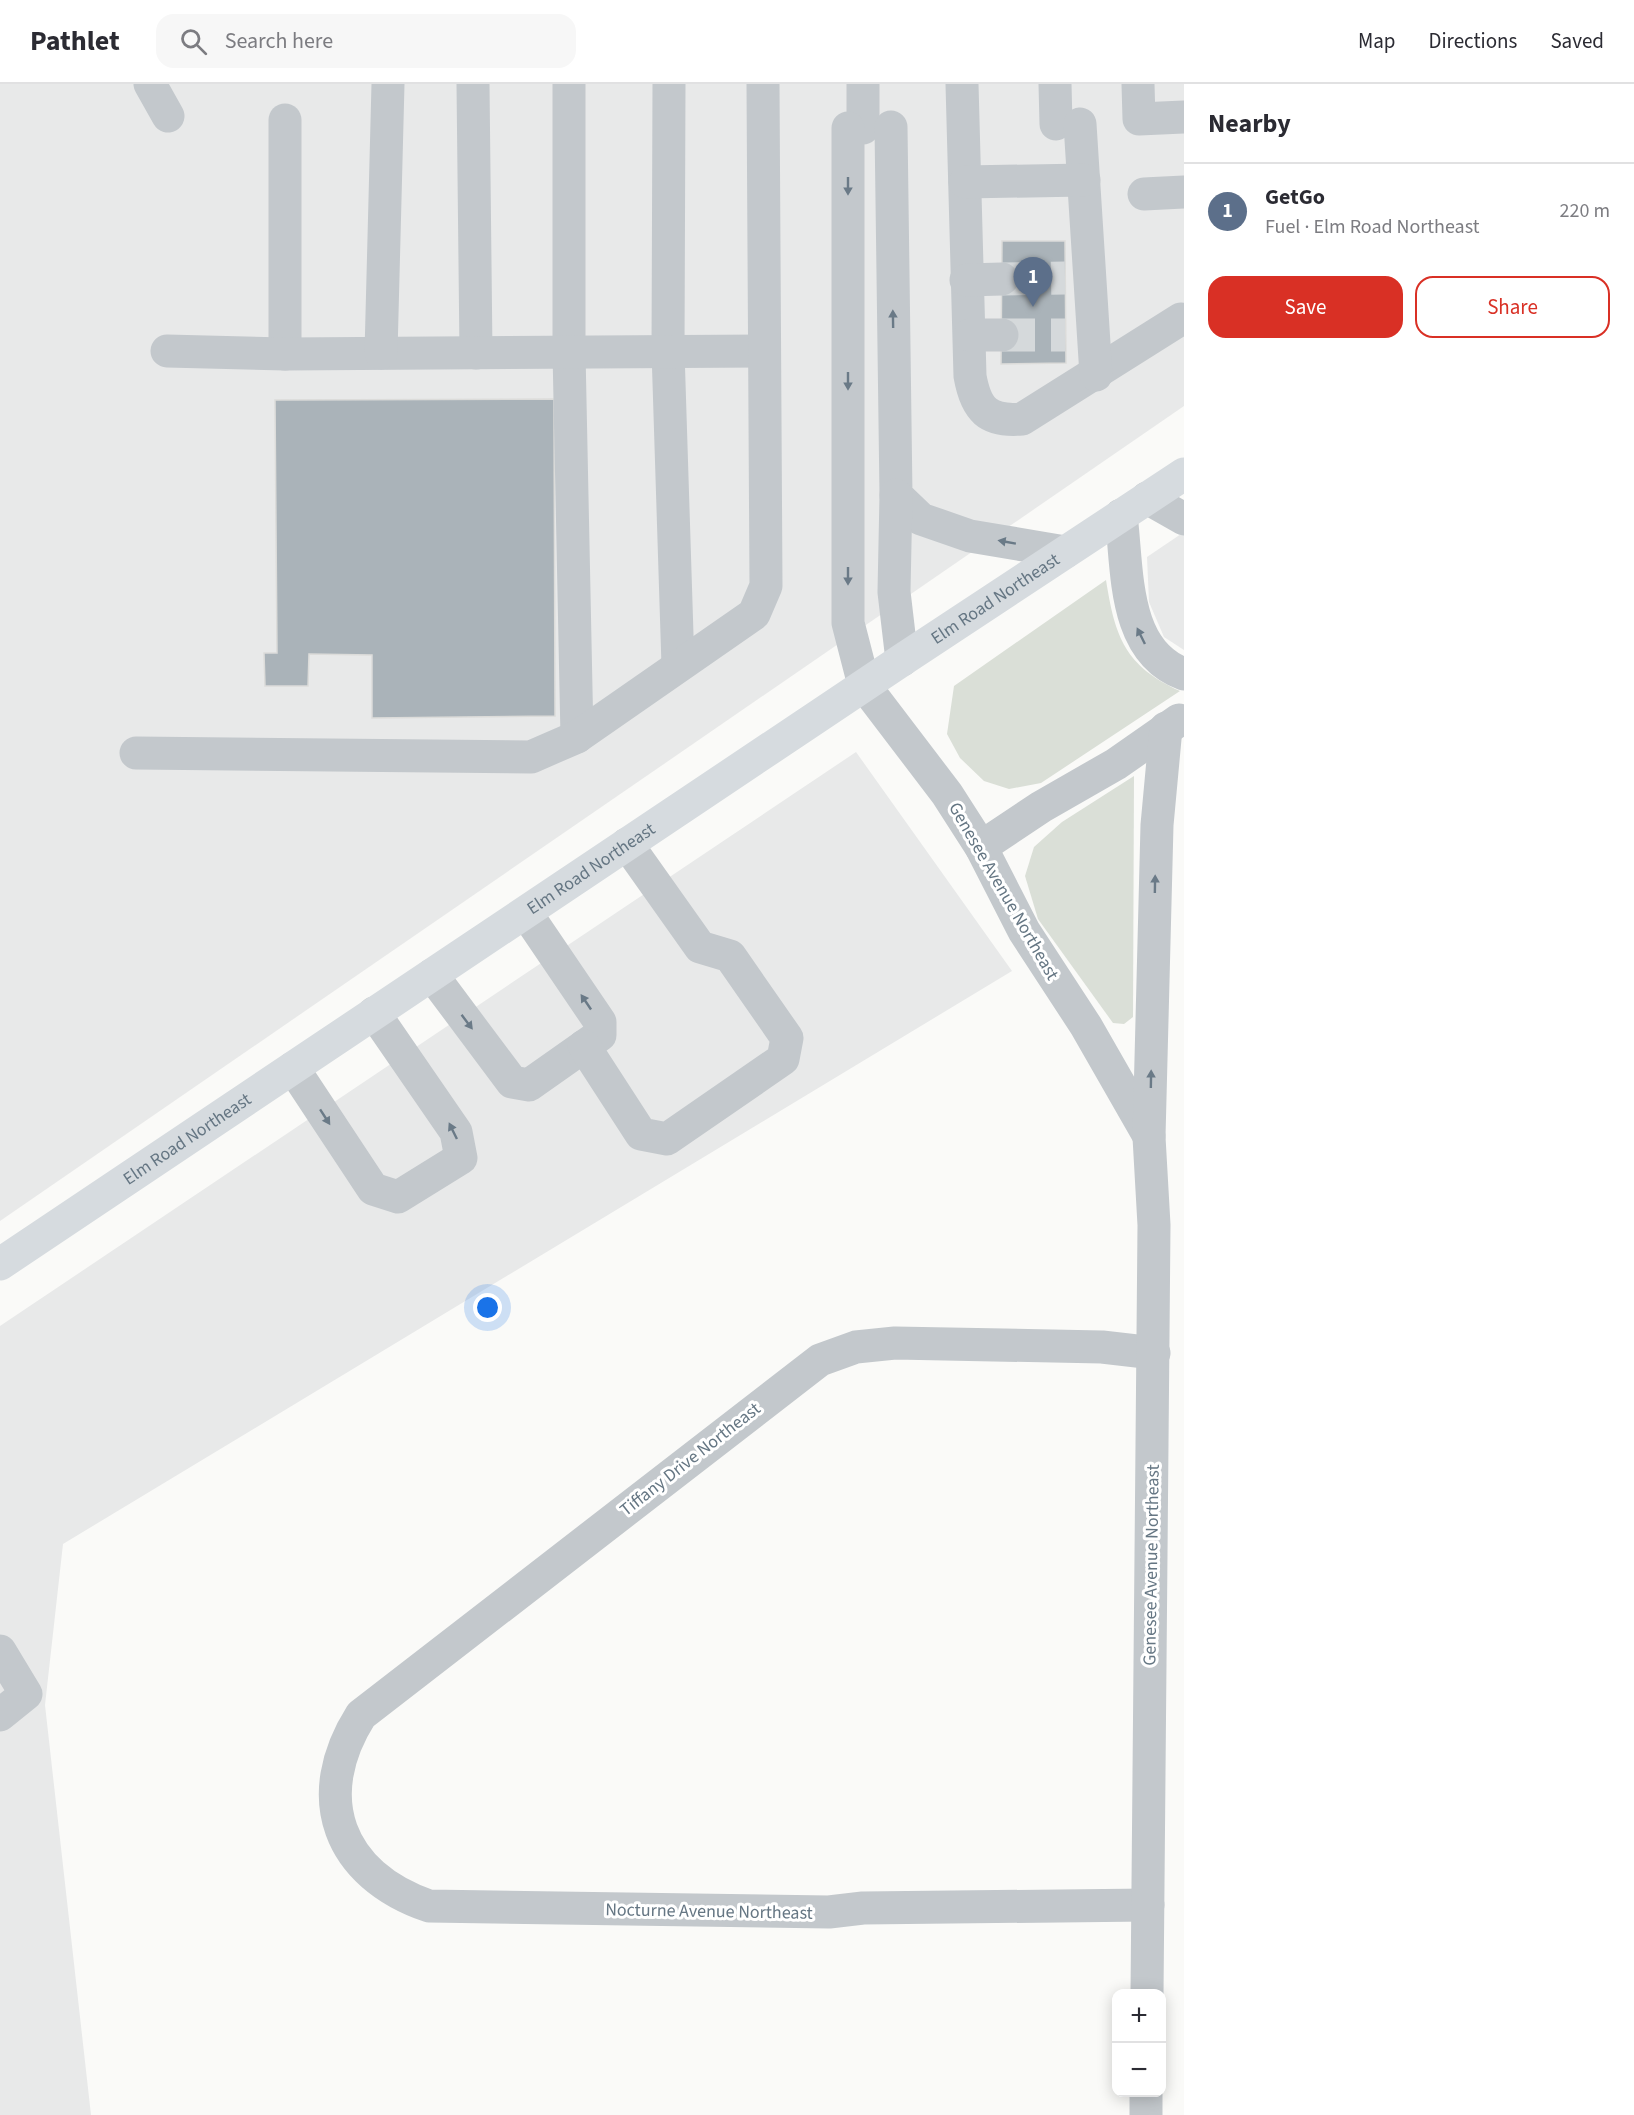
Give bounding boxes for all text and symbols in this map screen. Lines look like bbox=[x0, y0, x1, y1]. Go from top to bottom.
search box bbox=[156, 14, 576, 68]
text: Pathlet bbox=[30, 21, 120, 61]
icon: search bbox=[177, 25, 210, 58]
text: Search here bbox=[225, 25, 333, 57]
text: Map bbox=[1358, 26, 1396, 56]
text: Directions bbox=[1429, 26, 1517, 56]
text: Saved bbox=[1550, 26, 1604, 56]
text: Nearby bbox=[1208, 105, 1291, 142]
one-way arrow bbox=[843, 177, 853, 196]
text: GetGo bbox=[1265, 181, 1325, 213]
text: 1 bbox=[1222, 197, 1233, 225]
text: 220 m bbox=[1560, 197, 1610, 225]
text: Fuel · Elm Road Northeast bbox=[1265, 213, 1479, 241]
pin: 1 bbox=[1014, 258, 1052, 307]
button: Save bbox=[1208, 276, 1403, 338]
button: Share bbox=[1415, 276, 1610, 338]
one-way arrow bbox=[888, 309, 897, 328]
one-way arrow bbox=[843, 372, 853, 391]
one-way arrow bbox=[997, 537, 1016, 546]
street label: Elm Road Northeast bbox=[926, 547, 1065, 651]
one-way arrow bbox=[843, 567, 853, 586]
one-way arrow bbox=[1137, 627, 1147, 645]
street label: Genesee Avenue Northeast bbox=[942, 798, 1065, 985]
street label: Elm Road Northeast bbox=[522, 817, 660, 921]
one-way arrow bbox=[1151, 874, 1160, 893]
one-way arrow bbox=[581, 993, 592, 1010]
one-way arrow bbox=[461, 1014, 473, 1029]
one-way arrow bbox=[1146, 1069, 1156, 1088]
street label: Elm Road Northeast bbox=[118, 1087, 256, 1191]
one-way arrow bbox=[319, 1109, 330, 1125]
one-way arrow bbox=[449, 1122, 459, 1140]
your location bbox=[473, 1293, 502, 1322]
street label: Tiffany Drive Northeast bbox=[615, 1397, 766, 1522]
street label: Genesee Avenue Northeast bbox=[1137, 1464, 1166, 1666]
street label: Nocturne Avenue Northeast bbox=[605, 1897, 813, 1926]
map controls bbox=[1112, 1989, 1166, 2097]
button: + bbox=[1112, 1989, 1166, 2043]
button: − bbox=[1112, 2043, 1166, 2097]

